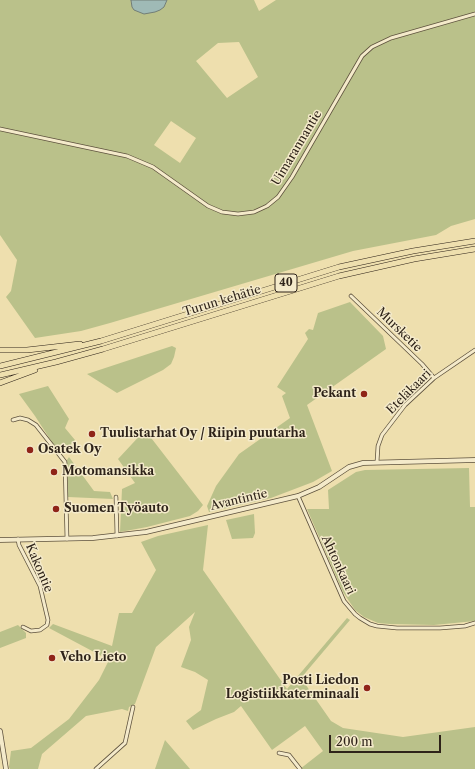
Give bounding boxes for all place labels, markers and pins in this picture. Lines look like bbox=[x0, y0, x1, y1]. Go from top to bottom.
place label: Pekant bbox=[313, 387, 356, 401]
marker: Pekant bbox=[359, 389, 369, 399]
place label: Tuulistarhat Oy / Riipin puutarha bbox=[100, 427, 306, 441]
marker: Tuulistarhat Oy / Riipin puutarha bbox=[87, 429, 97, 439]
place label: Osatek Oy bbox=[38, 443, 101, 457]
marker: Osatek Oy bbox=[25, 445, 35, 455]
place label: Motomansikka bbox=[62, 465, 154, 479]
marker: Motomansikka bbox=[49, 467, 59, 477]
place label: Suomen Työauto bbox=[64, 502, 169, 516]
marker: Suomen Työauto bbox=[51, 504, 61, 514]
place label: Veho Lieto bbox=[60, 651, 126, 665]
marker: Veho Lieto bbox=[47, 653, 57, 663]
place label: Posti Liedon Logistiikkaterminaali bbox=[226, 674, 359, 702]
marker: Posti Liedon Logistiikkaterminaali bbox=[362, 683, 372, 693]

